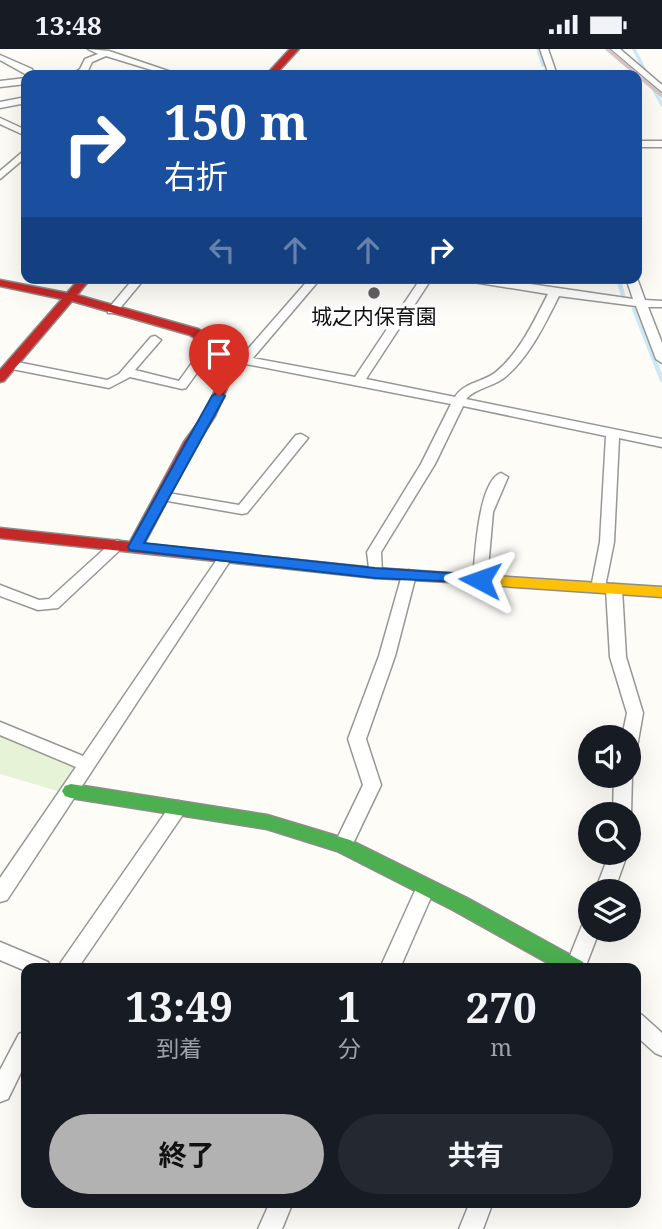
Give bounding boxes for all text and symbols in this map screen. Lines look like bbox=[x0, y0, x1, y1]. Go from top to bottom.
text: 13:48 bbox=[35, 7, 102, 43]
text: 150 m bbox=[164, 88, 308, 154]
icon: right bbox=[49, 98, 140, 189]
text: 右折 bbox=[164, 154, 228, 197]
icon: left bbox=[203, 231, 241, 269]
icon: ahead bbox=[276, 231, 314, 269]
icon: ahead bbox=[349, 231, 387, 269]
icon: right bbox=[422, 231, 460, 269]
marker: 城之内保育園 bbox=[366, 285, 382, 301]
place label: 城之内保育園 bbox=[311, 302, 437, 330]
pin bbox=[189, 324, 249, 396]
icon: arrive bbox=[200, 335, 238, 373]
position arrow bbox=[443, 543, 517, 617]
map controls bbox=[578, 725, 641, 942]
button: sound bbox=[578, 725, 641, 788]
button: search bbox=[578, 802, 641, 865]
button: layers bbox=[578, 879, 641, 942]
text: 13:49 bbox=[125, 977, 233, 1034]
text: 1 bbox=[337, 977, 361, 1034]
text: 270 bbox=[465, 978, 537, 1035]
text: m bbox=[490, 1031, 512, 1063]
text: 到着 bbox=[156, 1032, 202, 1064]
text: 分 bbox=[338, 1032, 361, 1064]
button: 終了 bbox=[49, 1114, 324, 1194]
button: 共有 bbox=[338, 1114, 613, 1194]

